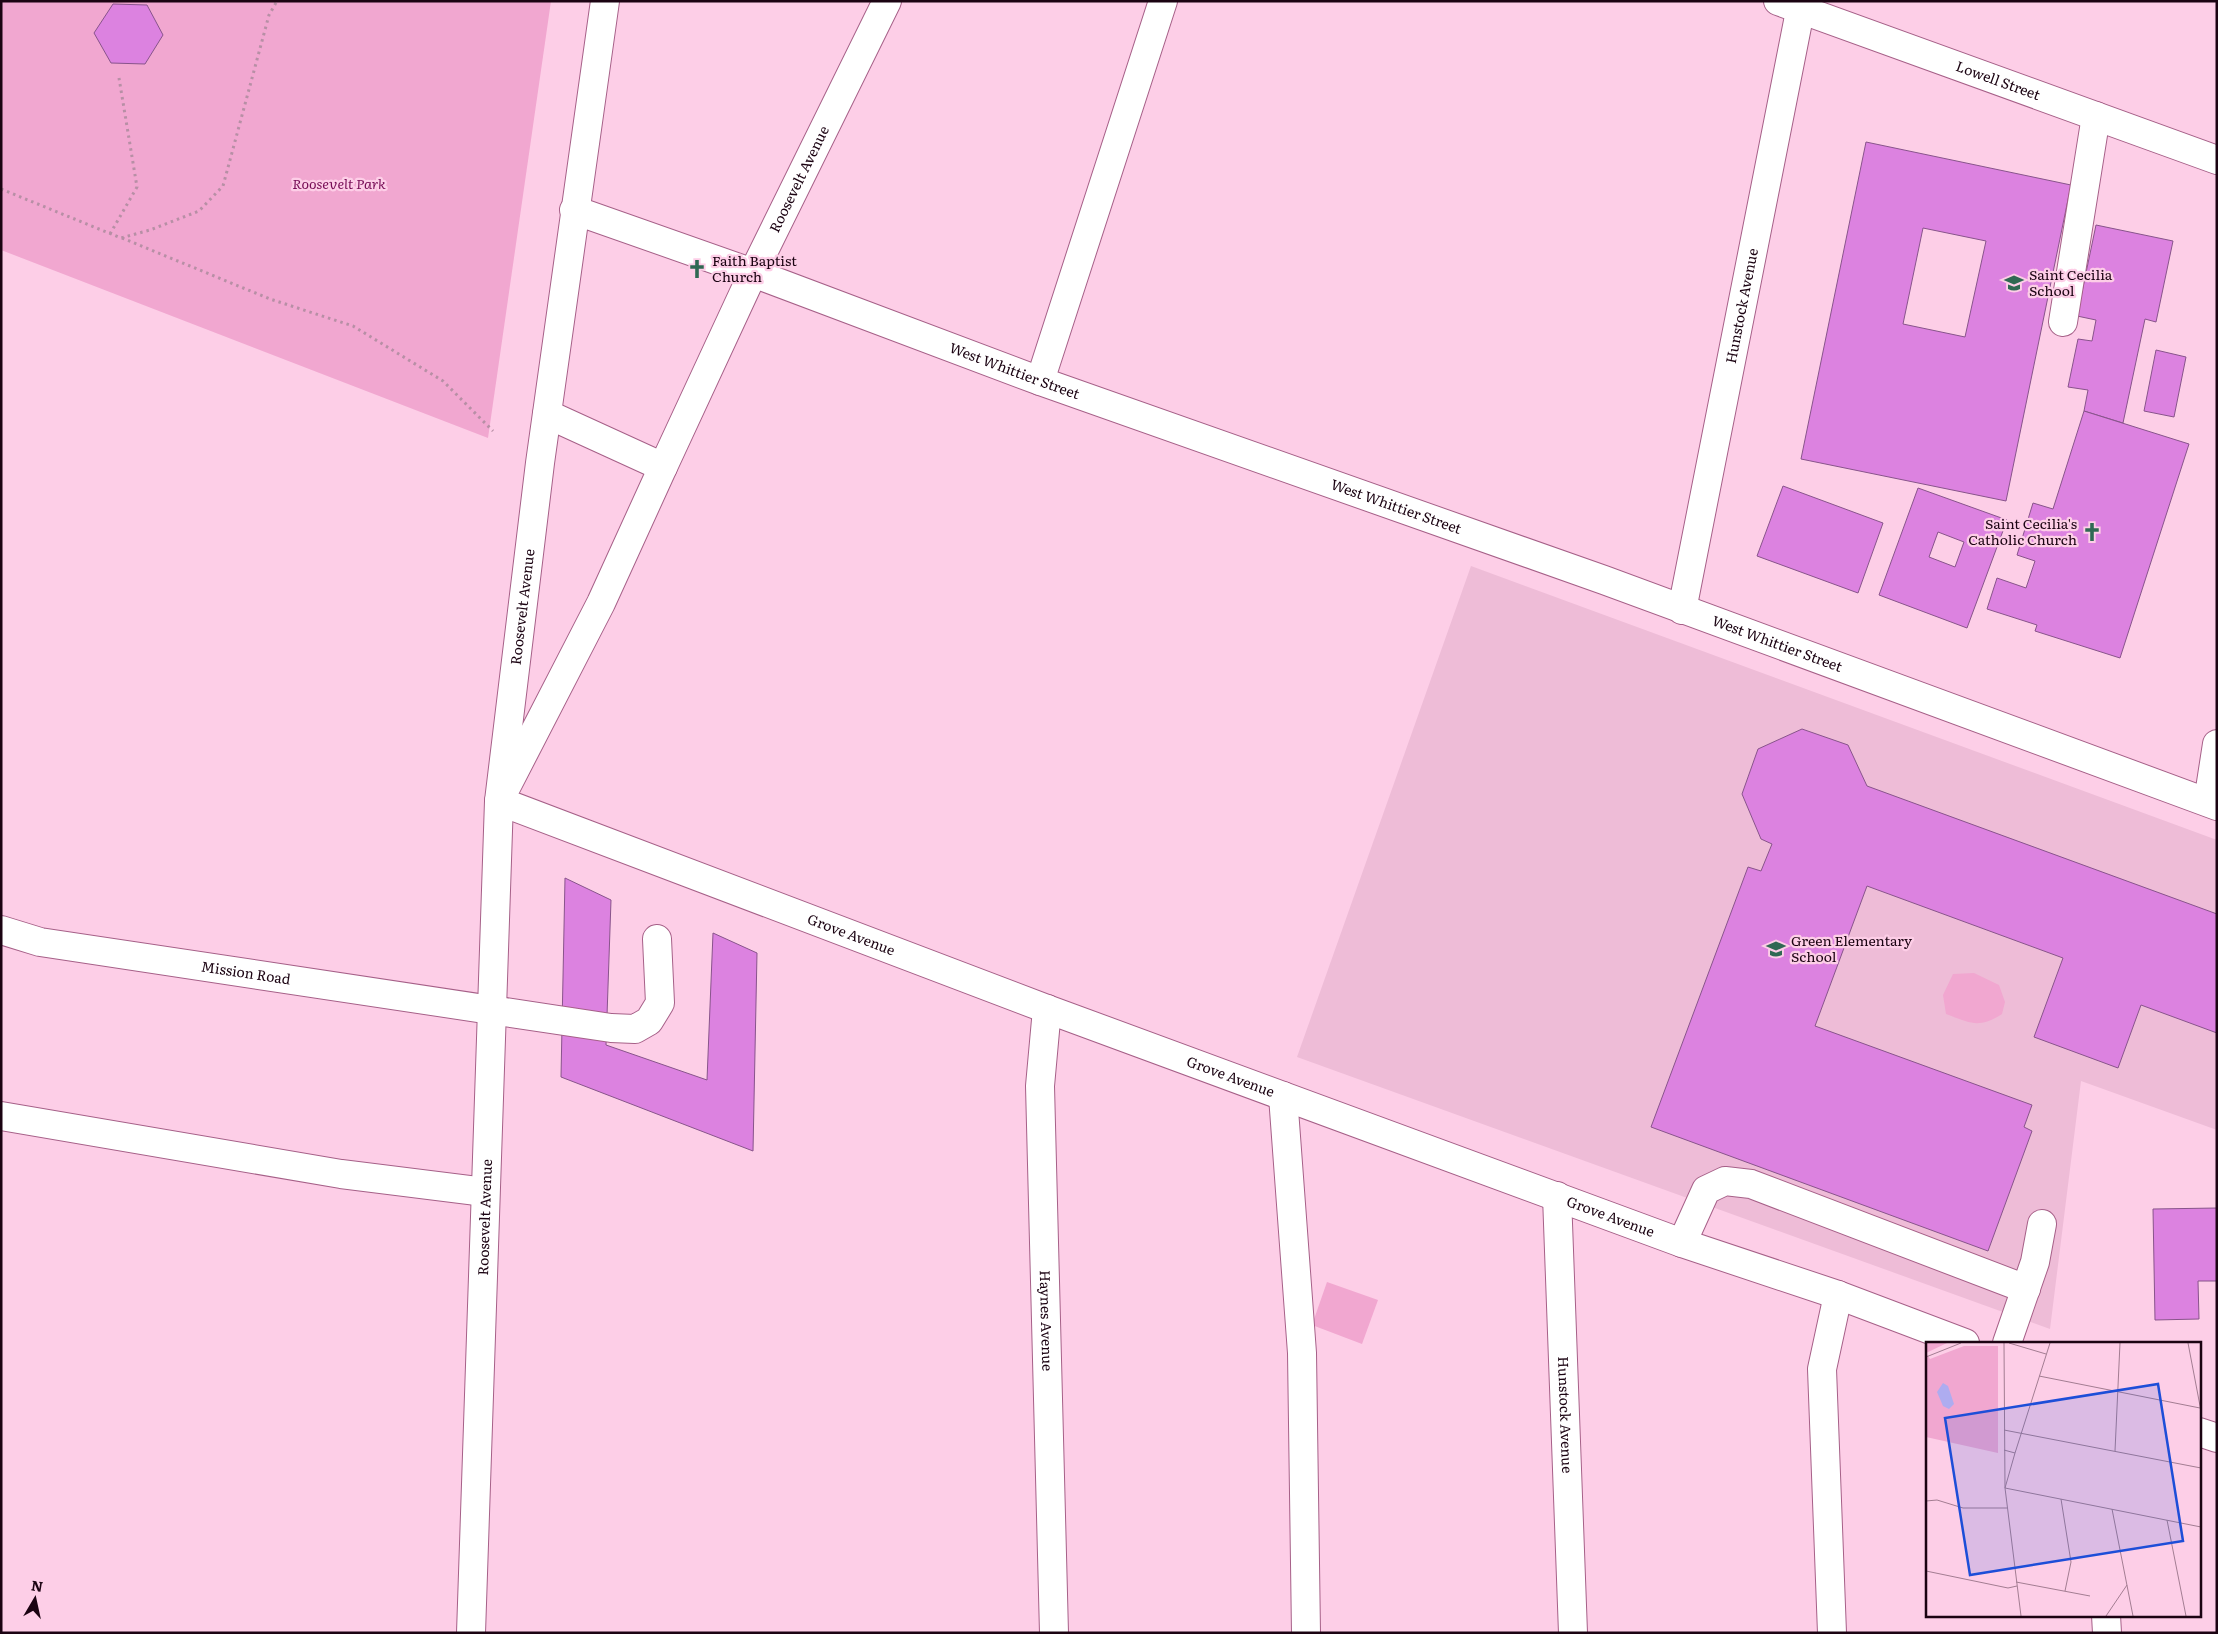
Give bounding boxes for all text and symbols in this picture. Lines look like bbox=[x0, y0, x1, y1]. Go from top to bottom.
street label: Lowell Street bbox=[1953, 55, 2044, 104]
street label: Roosevelt Avenue bbox=[764, 122, 833, 235]
park label: Roosevelt Park bbox=[292, 173, 386, 193]
street label: Hunstock Avenue bbox=[1720, 246, 1762, 365]
place label: Faith Baptist Church bbox=[712, 250, 797, 286]
church icon: Faith Baptist Church bbox=[686, 258, 708, 280]
place label: Saint Cecilia School bbox=[2029, 264, 2113, 300]
school or university icon: Saint Cecilia School bbox=[2003, 272, 2025, 294]
street label: West Whittier Street bbox=[947, 337, 1083, 403]
street label: West Whittier Street bbox=[1328, 473, 1465, 538]
place label: Saint Cecilia's Catholic Church bbox=[1968, 513, 2077, 549]
church icon: Saint Cecilia's Catholic Church bbox=[2081, 521, 2103, 543]
street label: Roosevelt Avenue bbox=[505, 548, 539, 666]
street label: West Whittier Street bbox=[1710, 610, 1846, 676]
street label: Grove Avenue bbox=[805, 908, 898, 959]
place label: Green Elementary School bbox=[1791, 930, 1913, 966]
school or university icon: Green Elementary School bbox=[1765, 938, 1787, 960]
street label: Mission Road bbox=[200, 955, 292, 989]
street label: Grove Avenue bbox=[1184, 1050, 1278, 1101]
street label: Roosevelt Avenue bbox=[472, 1159, 496, 1276]
street label: Grove Avenue bbox=[1564, 1190, 1658, 1241]
street label: Haynes Avenue bbox=[1036, 1270, 1058, 1371]
inset map bbox=[1926, 1342, 2200, 1616]
street label: Hunstock Avenue bbox=[1554, 1356, 1578, 1474]
north arrow bbox=[10, 1574, 60, 1624]
text: N bbox=[30, 1574, 45, 1596]

